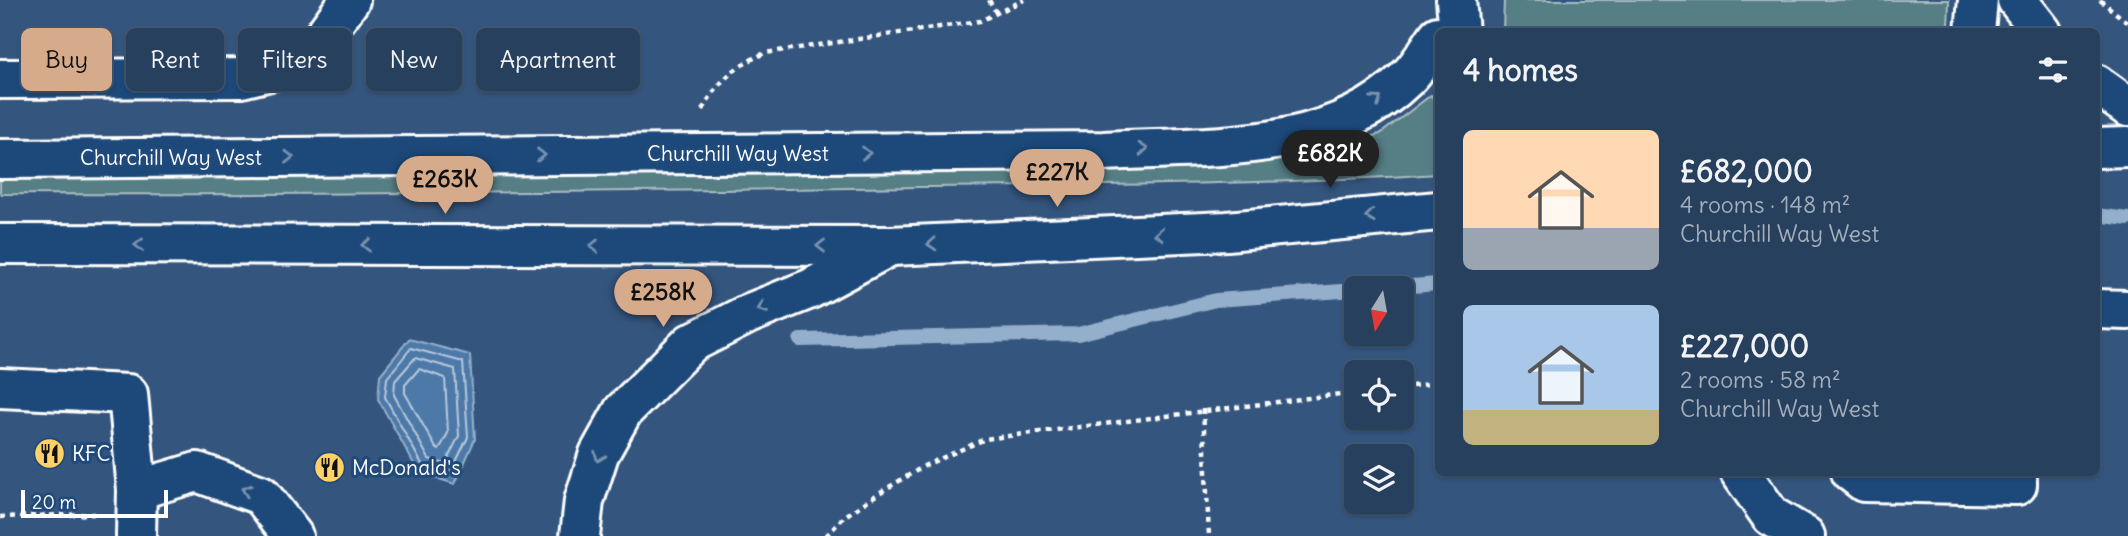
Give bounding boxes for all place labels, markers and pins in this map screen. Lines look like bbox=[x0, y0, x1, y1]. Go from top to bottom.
pin: £682K bbox=[1281, 130, 1379, 190]
pin: £227K bbox=[1008, 150, 1106, 209]
pin: £263K bbox=[396, 156, 494, 216]
pin: £258K bbox=[614, 270, 712, 329]
restaurant icon: KFC bbox=[32, 437, 66, 471]
place label: KFC bbox=[72, 440, 111, 467]
restaurant icon: McDonald's bbox=[312, 451, 346, 485]
place label: McDonald's bbox=[352, 454, 461, 481]

